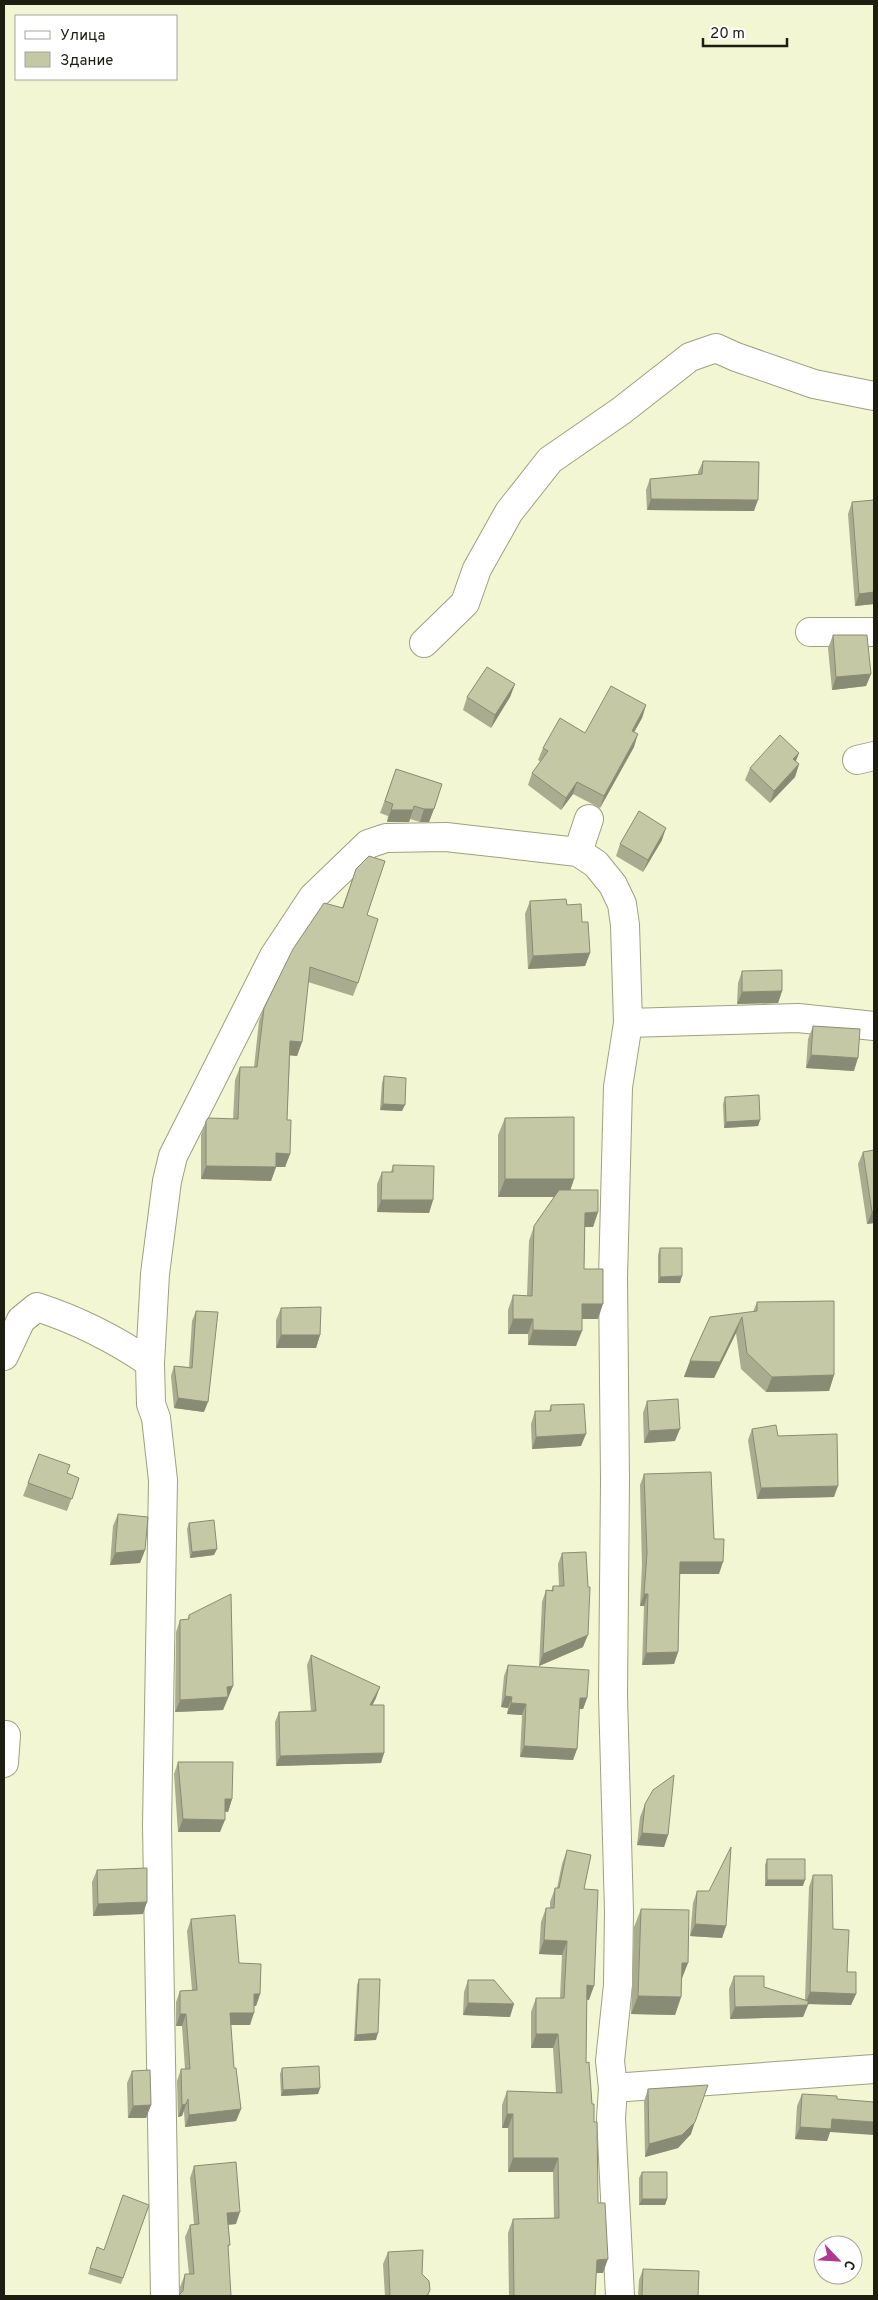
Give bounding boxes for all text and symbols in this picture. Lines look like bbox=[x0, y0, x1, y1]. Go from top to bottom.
legend bbox=[15, 15, 178, 80]
scale bar bbox=[703, 15, 787, 47]
text: 20 m bbox=[710, 25, 745, 44]
text: Улица bbox=[60, 27, 105, 46]
text: Здание bbox=[60, 52, 113, 71]
north arrow bbox=[813, 2235, 863, 2285]
text: С bbox=[839, 2257, 858, 2273]

